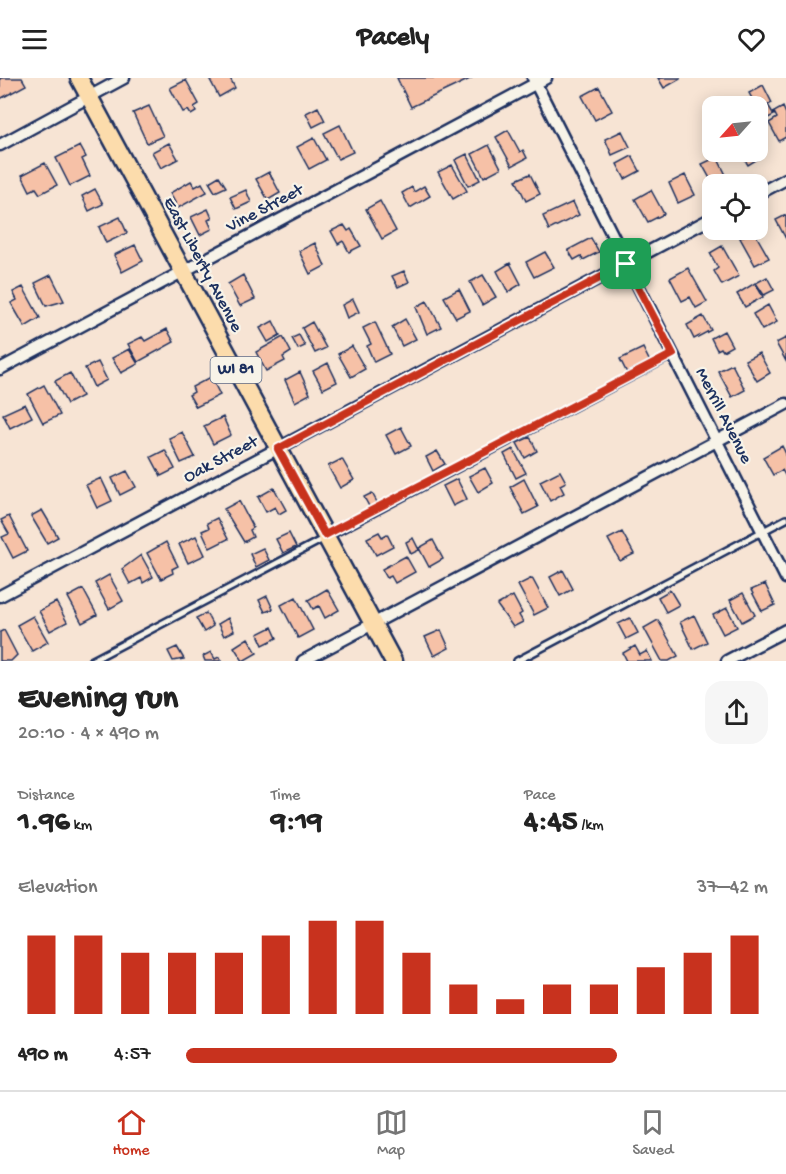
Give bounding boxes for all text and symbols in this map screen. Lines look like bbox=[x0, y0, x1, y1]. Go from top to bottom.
icon: menu bbox=[18, 23, 51, 56]
text: Pacely bbox=[357, 23, 429, 55]
icon: heart bbox=[735, 23, 768, 56]
north arrow bbox=[702, 96, 768, 162]
map controls bbox=[702, 96, 768, 240]
button: locate bbox=[702, 174, 768, 240]
street label: Vine Street bbox=[222, 179, 308, 238]
street label: East Liberty Avenue bbox=[158, 194, 247, 337]
pin bbox=[600, 238, 651, 289]
icon: arrive bbox=[609, 247, 642, 280]
road number: WI 81 bbox=[210, 357, 262, 383]
street label: Merrill Avenue bbox=[690, 365, 756, 468]
street label: Oak Street bbox=[180, 431, 263, 488]
text: Evening run bbox=[18, 681, 178, 719]
button: share bbox=[705, 681, 768, 744]
text: 20:10 · 4 × 490 m bbox=[18, 723, 159, 746]
text: Distance bbox=[18, 787, 75, 806]
text: Time bbox=[271, 787, 300, 806]
text: Pace bbox=[524, 787, 555, 806]
text: 1.96 bbox=[18, 806, 70, 841]
text: 9:19 bbox=[271, 806, 323, 841]
text: 4:45 bbox=[524, 806, 578, 841]
text: km bbox=[70, 817, 92, 836]
text: /km bbox=[578, 817, 604, 836]
text: Elevation bbox=[18, 877, 98, 900]
text: 37–42 m bbox=[697, 877, 768, 900]
text: 490 m bbox=[18, 1044, 68, 1067]
text: 4:57 bbox=[114, 1044, 151, 1067]
tab: Home bbox=[112, 1106, 150, 1161]
tab: Map bbox=[375, 1106, 408, 1161]
tab: Saved bbox=[632, 1106, 673, 1161]

